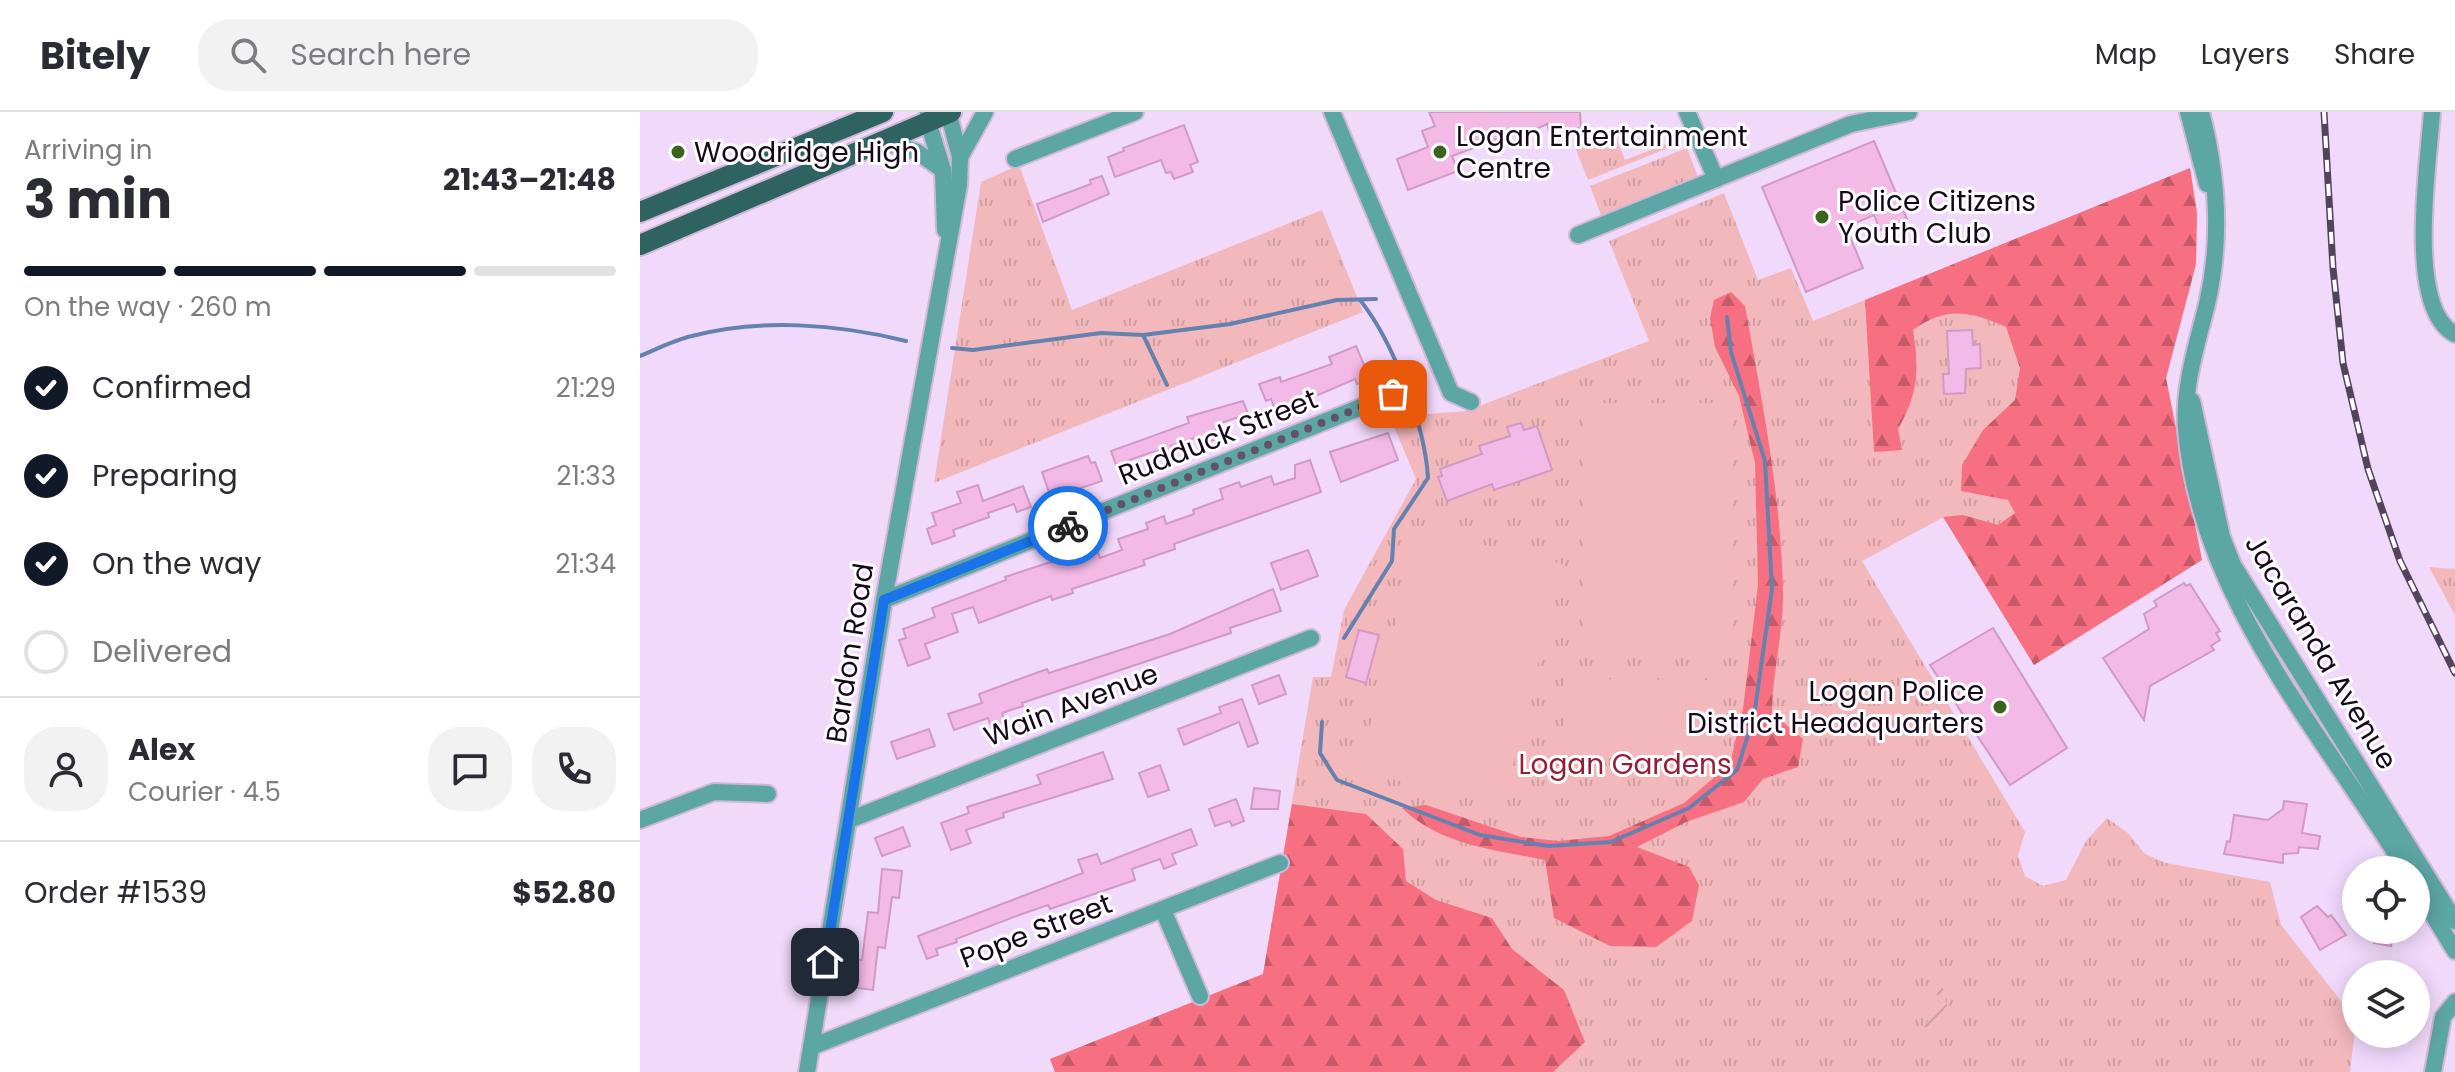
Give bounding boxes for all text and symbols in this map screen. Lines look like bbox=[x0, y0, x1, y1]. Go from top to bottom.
search box bbox=[198, 19, 758, 91]
text: Bitely bbox=[40, 29, 150, 82]
icon: search bbox=[226, 33, 270, 77]
text: Search here bbox=[290, 33, 471, 76]
text: Map bbox=[2095, 35, 2157, 74]
text: Layers bbox=[2201, 35, 2290, 74]
text: Share bbox=[2334, 35, 2415, 74]
place label: Logan Entertainment Centre bbox=[1456, 117, 1748, 188]
text: Arriving in bbox=[24, 132, 153, 168]
place label: Woodridge High bbox=[694, 133, 919, 172]
marker: Woodridge High bbox=[669, 143, 687, 161]
marker: Logan Entertainment Centre bbox=[1431, 143, 1449, 161]
text: 21:43–21:48 bbox=[443, 158, 616, 201]
text: 3 min bbox=[24, 163, 172, 236]
place label: Police Citizens Youth Club bbox=[1838, 182, 2036, 253]
marker: Police Citizens Youth Club bbox=[1813, 208, 1831, 226]
text: On the way · 260 m bbox=[24, 289, 272, 325]
pin bbox=[1359, 360, 1427, 428]
icon: check bbox=[24, 366, 68, 410]
text: Confirmed bbox=[92, 366, 252, 409]
text: 21:29 bbox=[556, 370, 616, 406]
icon: bag bbox=[1371, 372, 1415, 416]
street label: Rudduck Street bbox=[1113, 379, 1323, 495]
icon: check bbox=[24, 454, 68, 498]
text: Preparing bbox=[92, 454, 238, 497]
text: 21:33 bbox=[557, 458, 616, 494]
courier bbox=[1028, 486, 1108, 566]
icon: bike bbox=[1046, 504, 1090, 548]
street label: Jacaranda Avenue bbox=[2235, 527, 2407, 777]
icon: check bbox=[24, 542, 68, 586]
text: On the way bbox=[92, 542, 261, 585]
text: 21:34 bbox=[556, 546, 616, 582]
street label: Bardon Road bbox=[817, 560, 883, 746]
text: Delivered bbox=[92, 630, 232, 673]
street label: Wain Avenue bbox=[978, 654, 1164, 756]
place label: Logan Police District Headquarters bbox=[1687, 672, 1984, 743]
marker: Logan Police District Headquarters bbox=[1991, 698, 2009, 716]
button: person bbox=[24, 727, 108, 811]
button: chat bbox=[428, 727, 512, 811]
button: phone bbox=[532, 727, 616, 811]
text: Alex bbox=[128, 728, 195, 771]
park label: Logan Gardens bbox=[1518, 745, 1732, 784]
text: Courier · 4.5 bbox=[128, 774, 281, 810]
map controls bbox=[2342, 856, 2430, 1048]
button: locate bbox=[2342, 856, 2430, 944]
text: Order #1539 bbox=[24, 871, 207, 914]
text: $52.80 bbox=[512, 871, 616, 914]
street label: Pope Street bbox=[954, 884, 1118, 978]
pin bbox=[791, 928, 859, 996]
icon: home bbox=[803, 940, 847, 984]
button: layers bbox=[2342, 960, 2430, 1048]

